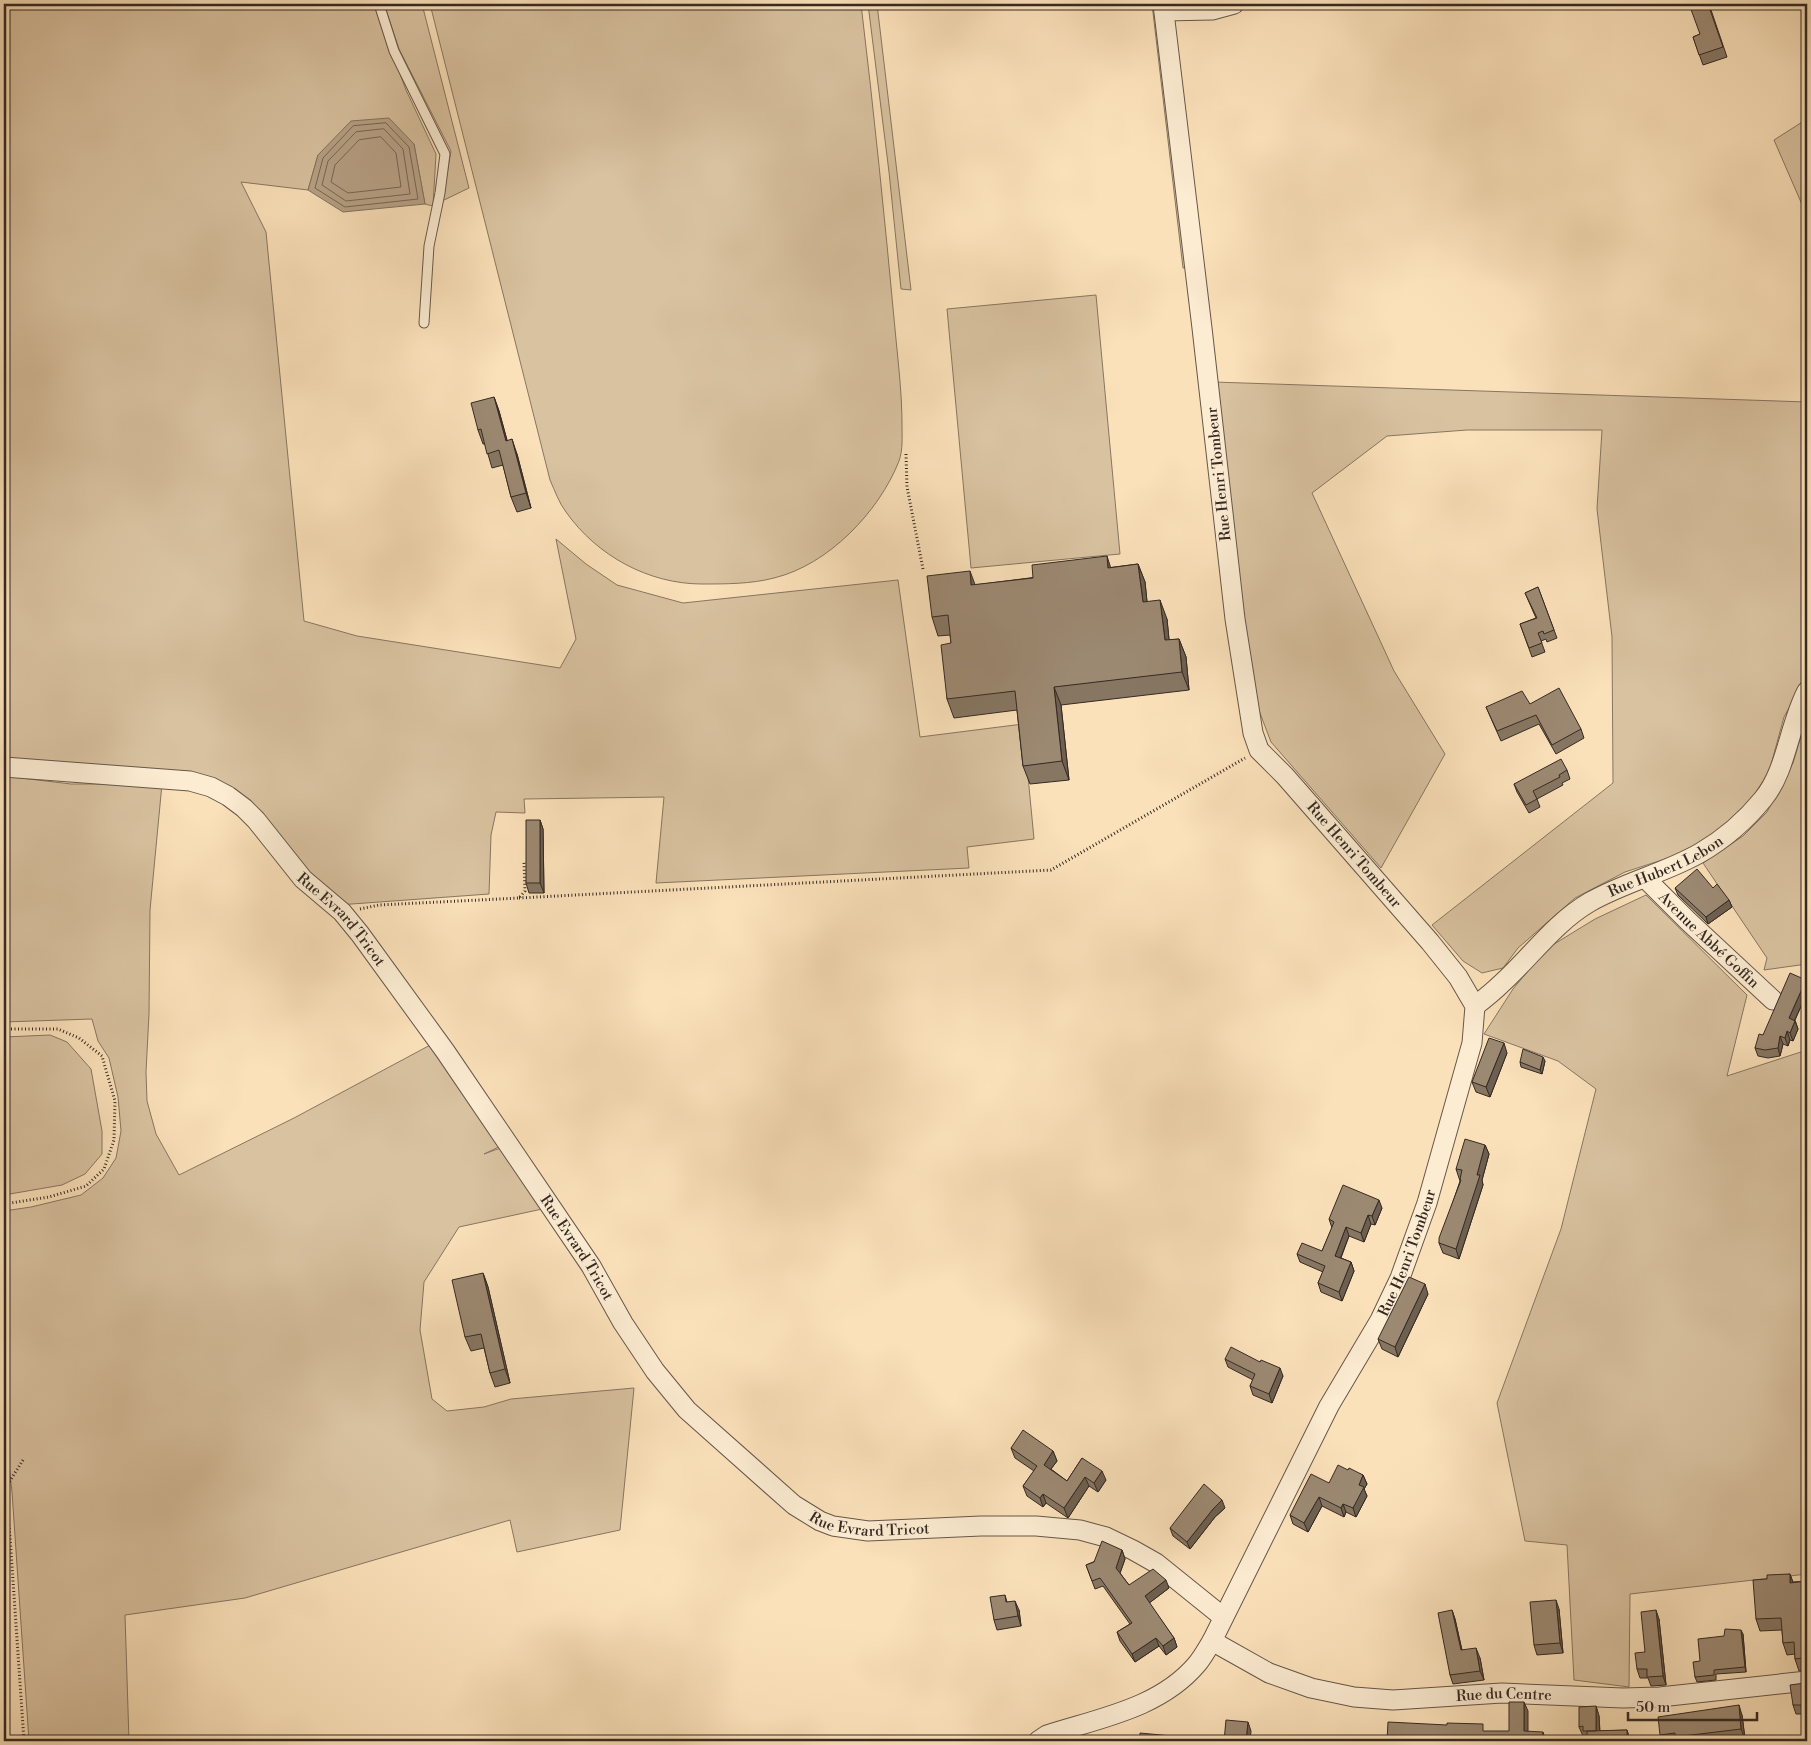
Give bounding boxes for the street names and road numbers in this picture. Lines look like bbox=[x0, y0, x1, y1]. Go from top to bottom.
street label: Rue Henri Tombeur bbox=[1202, 405, 1235, 542]
street label: Rue Henri Tombeur bbox=[1303, 798, 1406, 913]
street label: Rue Hubert Lebon bbox=[1605, 831, 1727, 901]
street label: Rue Evrard Tricot bbox=[293, 869, 390, 970]
street label: Avenue Abbé Goffin bbox=[1654, 887, 1764, 992]
street label: Rue Henri Tombeur bbox=[1374, 1186, 1440, 1319]
street label: Rue Evrard Tricot bbox=[536, 1191, 618, 1304]
street label: Rue Evrard Tricot bbox=[806, 1507, 931, 1541]
street label: Rue du Centre bbox=[1455, 1683, 1552, 1705]

